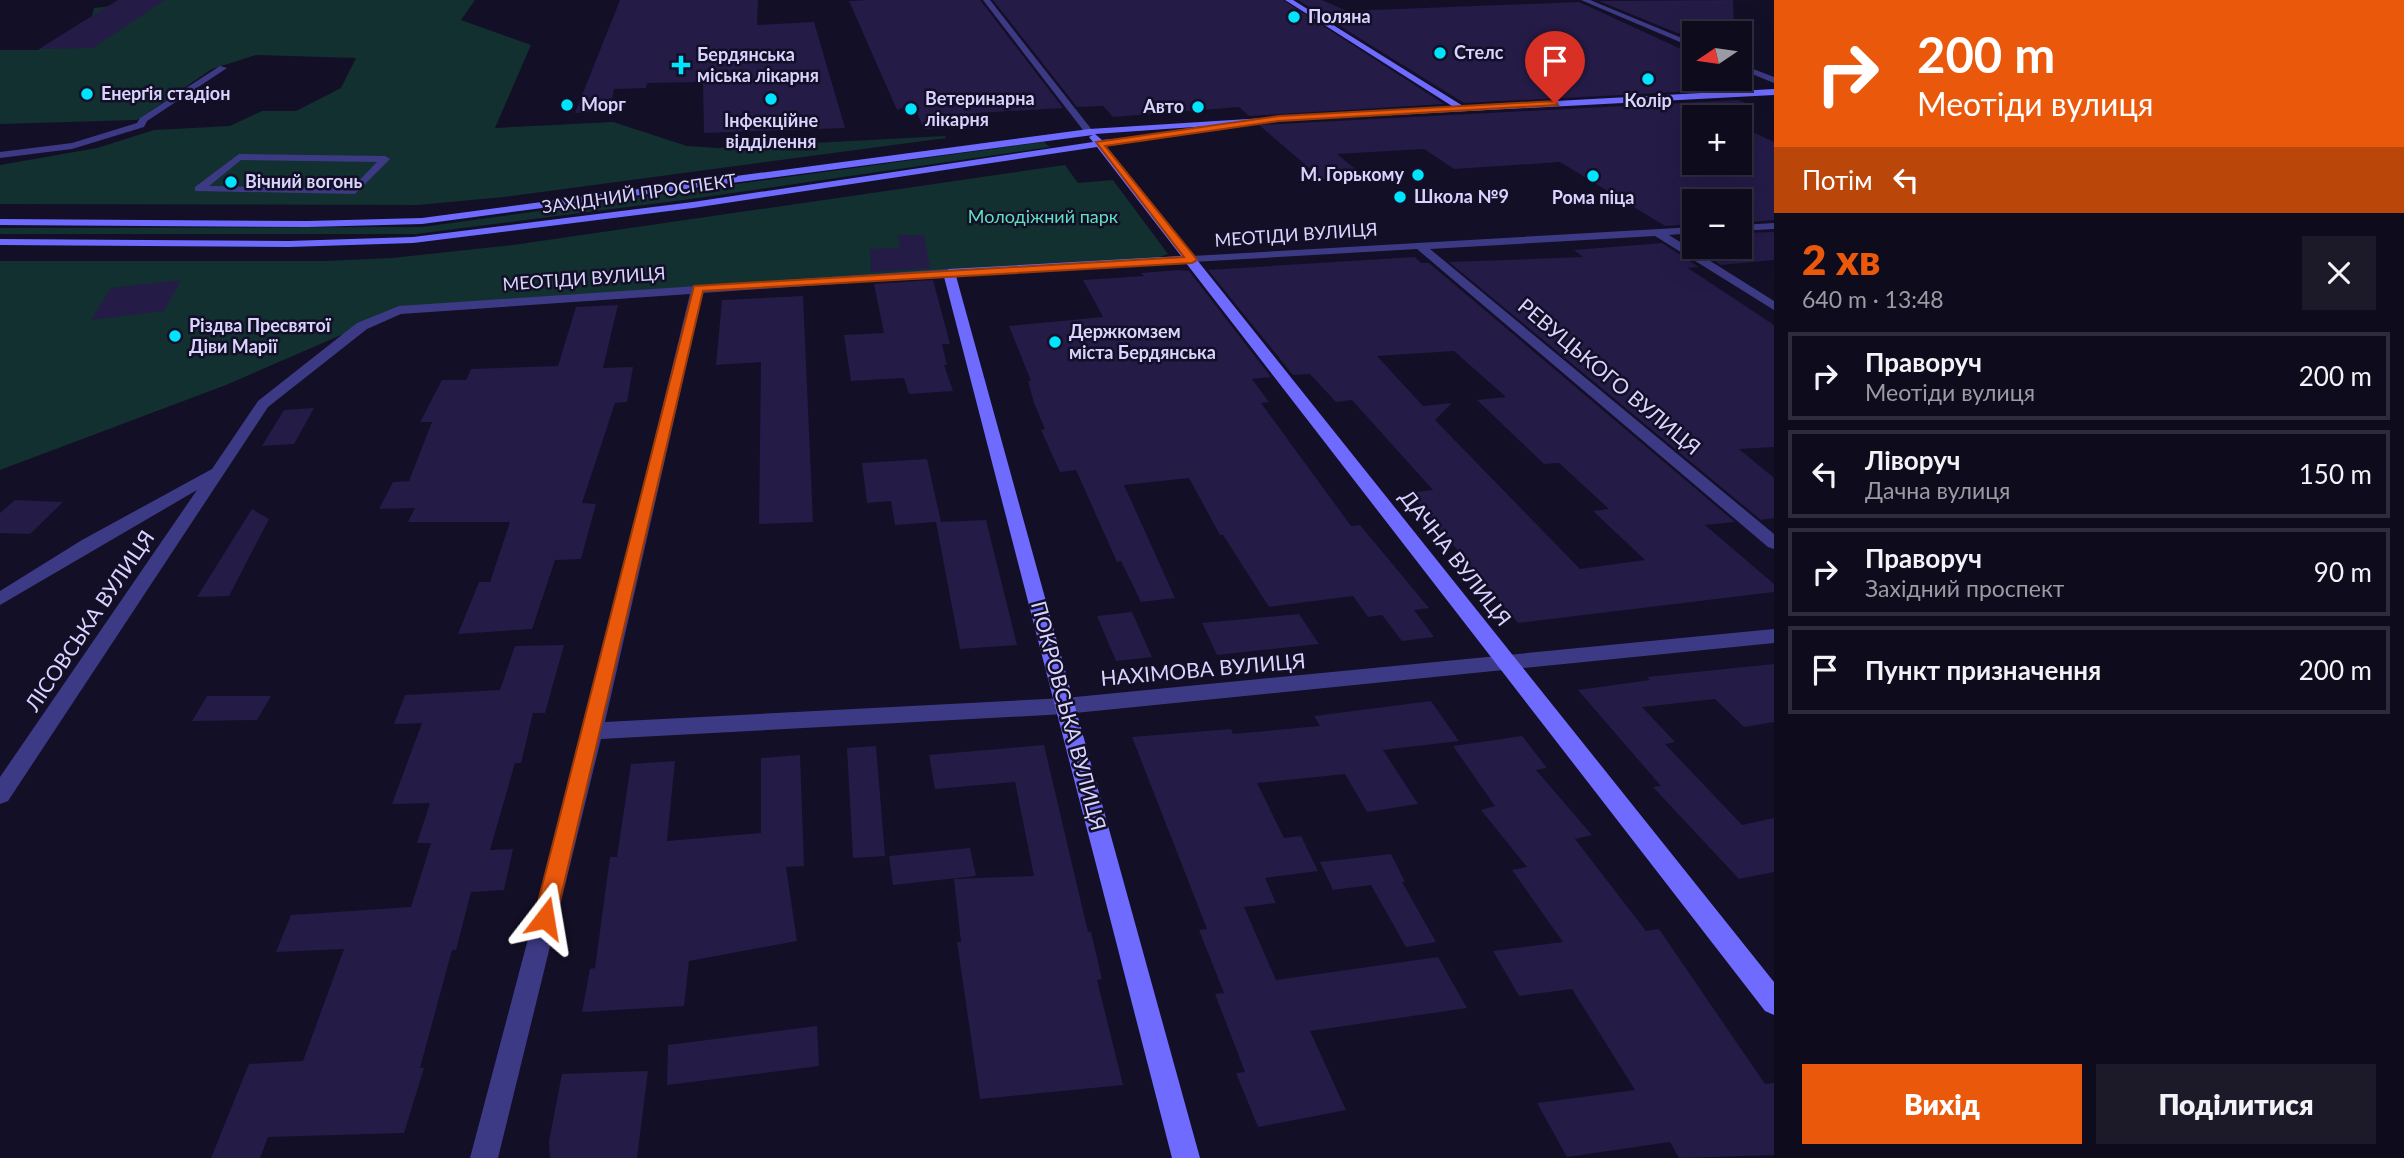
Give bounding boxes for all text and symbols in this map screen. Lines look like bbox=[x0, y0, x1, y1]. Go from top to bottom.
place label: Поляна bbox=[1308, 5, 1371, 27]
marker: Поляна bbox=[1286, 9, 1302, 25]
north arrow bbox=[1682, 21, 1752, 91]
map controls bbox=[1682, 21, 1752, 259]
text: 200 m bbox=[1917, 25, 2055, 83]
icon: right bbox=[1802, 28, 1893, 119]
pin bbox=[1525, 31, 1585, 103]
place label: Стелс bbox=[1454, 41, 1504, 63]
icon: arrive bbox=[1536, 42, 1574, 80]
place label: Бердянська міська лікарня bbox=[697, 43, 819, 86]
marker: Стелс bbox=[1432, 45, 1448, 61]
marker: Бердянська міська лікарня bbox=[671, 55, 691, 75]
marker: Колір bbox=[1640, 71, 1656, 87]
place label: Енерґія стадіон bbox=[101, 82, 230, 104]
text: Меотіди вулиця bbox=[1917, 84, 2154, 123]
marker: Енерґія стадіон bbox=[79, 86, 95, 102]
place label: Ветеринарна лікарня bbox=[925, 87, 1035, 130]
place label: Колір bbox=[1624, 89, 1672, 111]
marker: Інфекційне відділення bbox=[763, 91, 779, 107]
place label: Морг bbox=[581, 93, 626, 115]
place label: Авто bbox=[1142, 95, 1184, 117]
marker: Морг bbox=[559, 97, 575, 113]
marker: Авто bbox=[1190, 99, 1206, 115]
marker: Ветеринарна лікарня bbox=[903, 101, 919, 117]
button: + bbox=[1682, 105, 1752, 175]
place label: Інфекційне відділення bbox=[724, 109, 818, 152]
icon: left bbox=[1887, 161, 1925, 199]
place label: М. Горькому bbox=[1300, 163, 1404, 185]
text: Потім bbox=[1802, 164, 1873, 196]
marker: М. Горькому bbox=[1410, 167, 1426, 183]
street label: ЗАХІДНИЙ ПРОСПЕКТ bbox=[540, 168, 738, 218]
marker: Рома піца bbox=[1585, 168, 1601, 184]
place label: Вічний вогонь bbox=[245, 170, 363, 192]
marker: Вічний вогонь bbox=[223, 174, 239, 190]
place label: Школа №9 bbox=[1414, 185, 1509, 207]
place label: Рома піца bbox=[1552, 186, 1634, 208]
marker: Школа №9 bbox=[1392, 189, 1408, 205]
button: − bbox=[1682, 189, 1752, 259]
park label: Молодіжний парк bbox=[968, 205, 1119, 227]
street label: МЕОТІДИ ВУЛИЦЯ bbox=[1214, 217, 1378, 251]
text: 2 хв bbox=[1802, 234, 1880, 284]
button: close bbox=[2302, 236, 2376, 310]
street label: МЕОТІДИ ВУЛИЦЯ bbox=[502, 261, 666, 295]
text: 640 m · 13:48 bbox=[1802, 285, 1944, 313]
street label: РЕВУЦЬКОГО ВУЛИЦЯ bbox=[1514, 292, 1706, 459]
place label: Різдва Пресвятої Діви Марії bbox=[189, 314, 332, 357]
place label: Держкомзем міста Бердянська bbox=[1069, 320, 1216, 363]
marker: Різдва Пресвятої Діви Марії bbox=[167, 328, 183, 344]
marker: Держкомзем міста Бердянська bbox=[1047, 334, 1063, 350]
text: Праворуч bbox=[1865, 346, 1982, 378]
icon: right bbox=[1806, 357, 1844, 395]
text: 200 m bbox=[2299, 360, 2372, 392]
text: Меотіди вулиця bbox=[1865, 378, 2035, 406]
text: Ліворуч bbox=[1865, 444, 1961, 476]
icon: left bbox=[1806, 455, 1844, 493]
text: 150 m bbox=[2299, 458, 2372, 490]
text: Дачна вулиця bbox=[1865, 476, 2010, 504]
street label: ДАЧНА ВУЛИЦЯ bbox=[1395, 484, 1517, 630]
street label: ЛІСОВСЬКА ВУЛИЦЯ bbox=[18, 525, 159, 716]
text: Праворуч bbox=[1865, 542, 1982, 574]
icon: right bbox=[1806, 553, 1844, 591]
text: 90 m bbox=[2314, 556, 2372, 588]
text: Західний проспект bbox=[1865, 574, 2064, 602]
street label: ПОКРОВСЬКА ВУЛИЦЯ bbox=[1027, 598, 1112, 833]
street label: НАХІМОВА ВУЛИЦЯ bbox=[1099, 647, 1306, 690]
icon: arrive bbox=[1806, 651, 1844, 689]
text: Пункт призначення bbox=[1865, 654, 2101, 686]
text: 200 m bbox=[2299, 654, 2372, 686]
position arrow bbox=[508, 881, 582, 955]
button: Вихід bbox=[1802, 1064, 2082, 1144]
button: Поділитися bbox=[2096, 1064, 2376, 1144]

